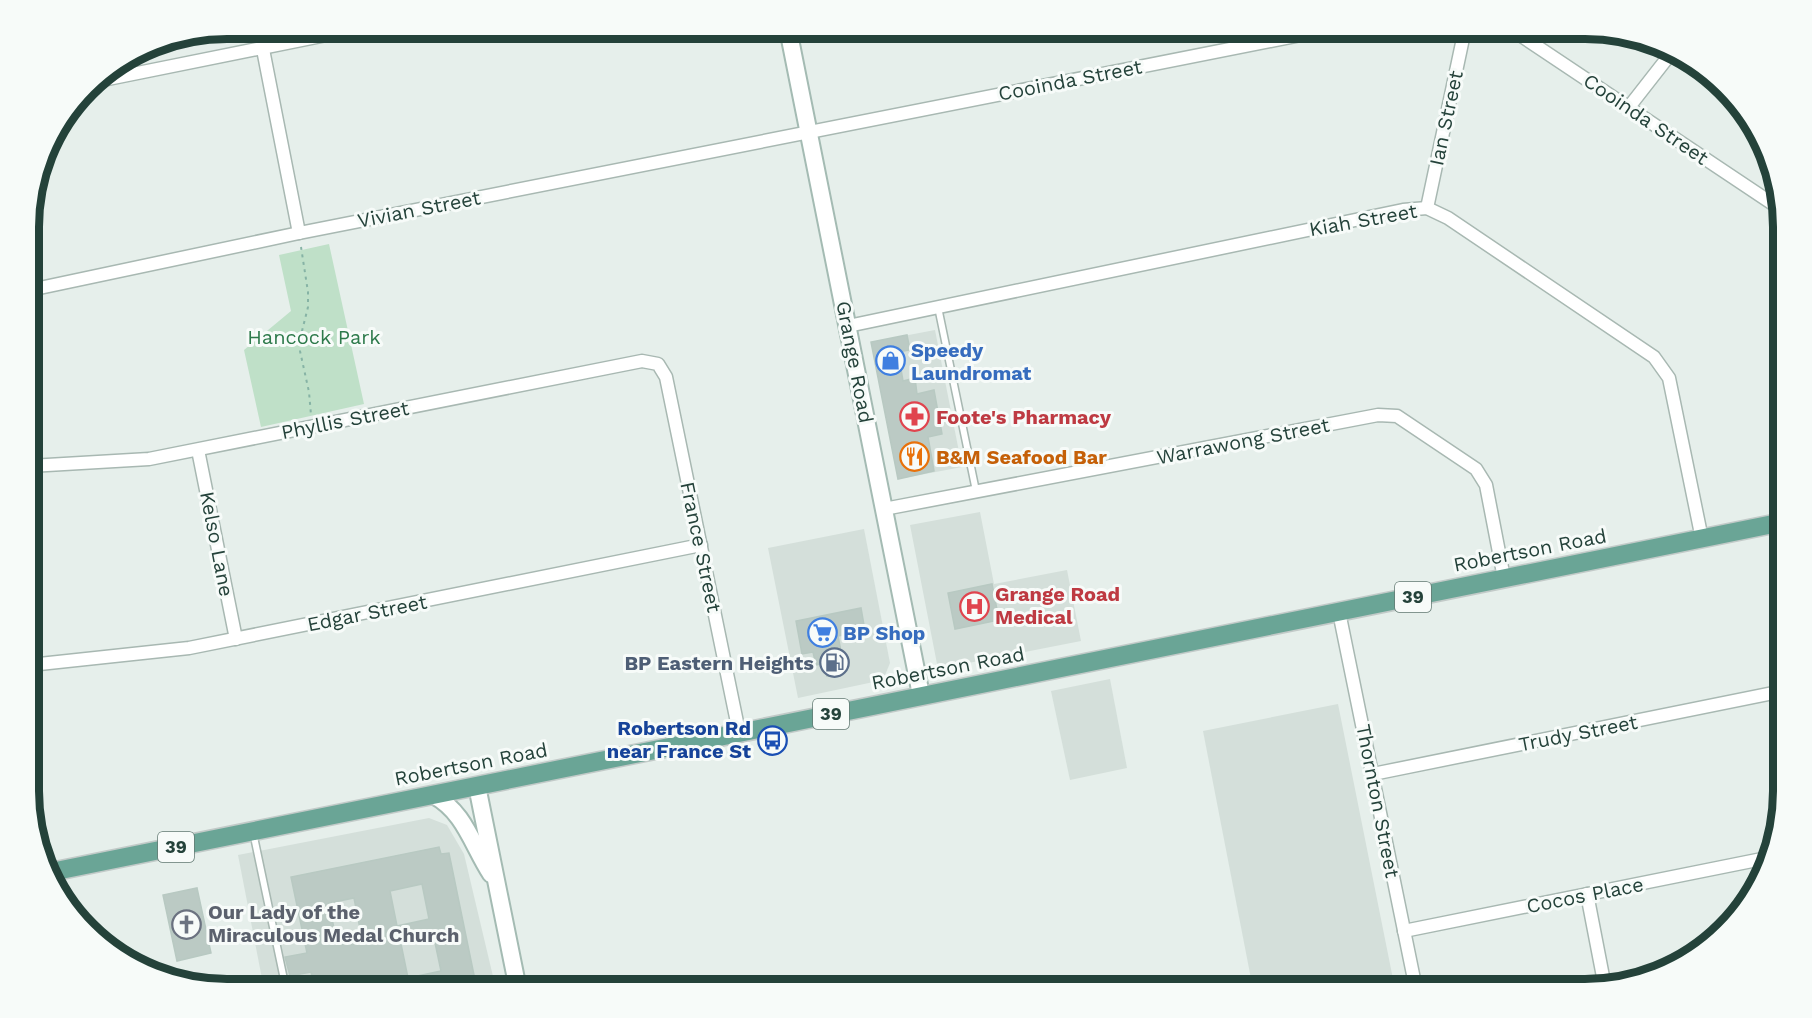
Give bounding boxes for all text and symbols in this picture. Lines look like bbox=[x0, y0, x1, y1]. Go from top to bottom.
street label: Cooinda Street bbox=[996, 54, 1144, 106]
street label: Ian Street bbox=[1424, 68, 1468, 168]
street label: Cooinda Street bbox=[1579, 68, 1714, 170]
street label: Vivian Street bbox=[355, 185, 483, 233]
street label: Kiah Street bbox=[1307, 199, 1419, 241]
street label: Grange Road bbox=[831, 299, 879, 425]
park label: Hancock Park bbox=[247, 325, 381, 349]
place label: Speedy Laundromat bbox=[911, 338, 1031, 385]
shop icon: Speedy Laundromat bbox=[874, 345, 906, 377]
street label: Phyllis Street bbox=[279, 396, 412, 444]
pharmacy icon: Foote's Pharmacy bbox=[899, 401, 931, 433]
place label: Foote's Pharmacy bbox=[936, 405, 1112, 429]
street label: Warrawong Street bbox=[1155, 412, 1332, 470]
restaurant icon: B&M Seafood Bar bbox=[899, 441, 931, 473]
place label: B&M Seafood Bar bbox=[936, 445, 1107, 469]
street label: France Street bbox=[675, 480, 727, 615]
street label: Kelso Lane bbox=[195, 489, 239, 599]
street label: Robertson Road bbox=[1451, 523, 1609, 577]
place label: Grange Road Medical bbox=[995, 582, 1120, 629]
road number: 39 bbox=[1395, 582, 1431, 612]
street label: Edgar Street bbox=[305, 590, 430, 636]
hospital icon: Grange Road Medical bbox=[958, 590, 990, 622]
supermarket icon: BP Shop bbox=[806, 617, 838, 649]
place label: BP Shop bbox=[843, 621, 925, 645]
street label: Robertson Road bbox=[869, 641, 1027, 695]
fuel station icon: BP Eastern Heights bbox=[819, 647, 851, 679]
place label: BP Eastern Heights bbox=[624, 651, 814, 675]
road number: 39 bbox=[813, 699, 849, 729]
street label: Trudy Street bbox=[1517, 710, 1640, 756]
place label: Robertson Rd near France St bbox=[607, 716, 751, 763]
street label: Thornton Street bbox=[1351, 722, 1405, 881]
bus stop icon: Robertson Rd near France St bbox=[756, 724, 788, 756]
street label: Robertson Road bbox=[392, 737, 550, 791]
road number: 39 bbox=[158, 832, 194, 862]
street label: Cocos Place bbox=[1524, 872, 1646, 918]
place label: Our Lady of the Miraculous Medal Church bbox=[208, 900, 459, 947]
church icon: Our Lady of the Miraculous Medal Church bbox=[171, 908, 203, 940]

